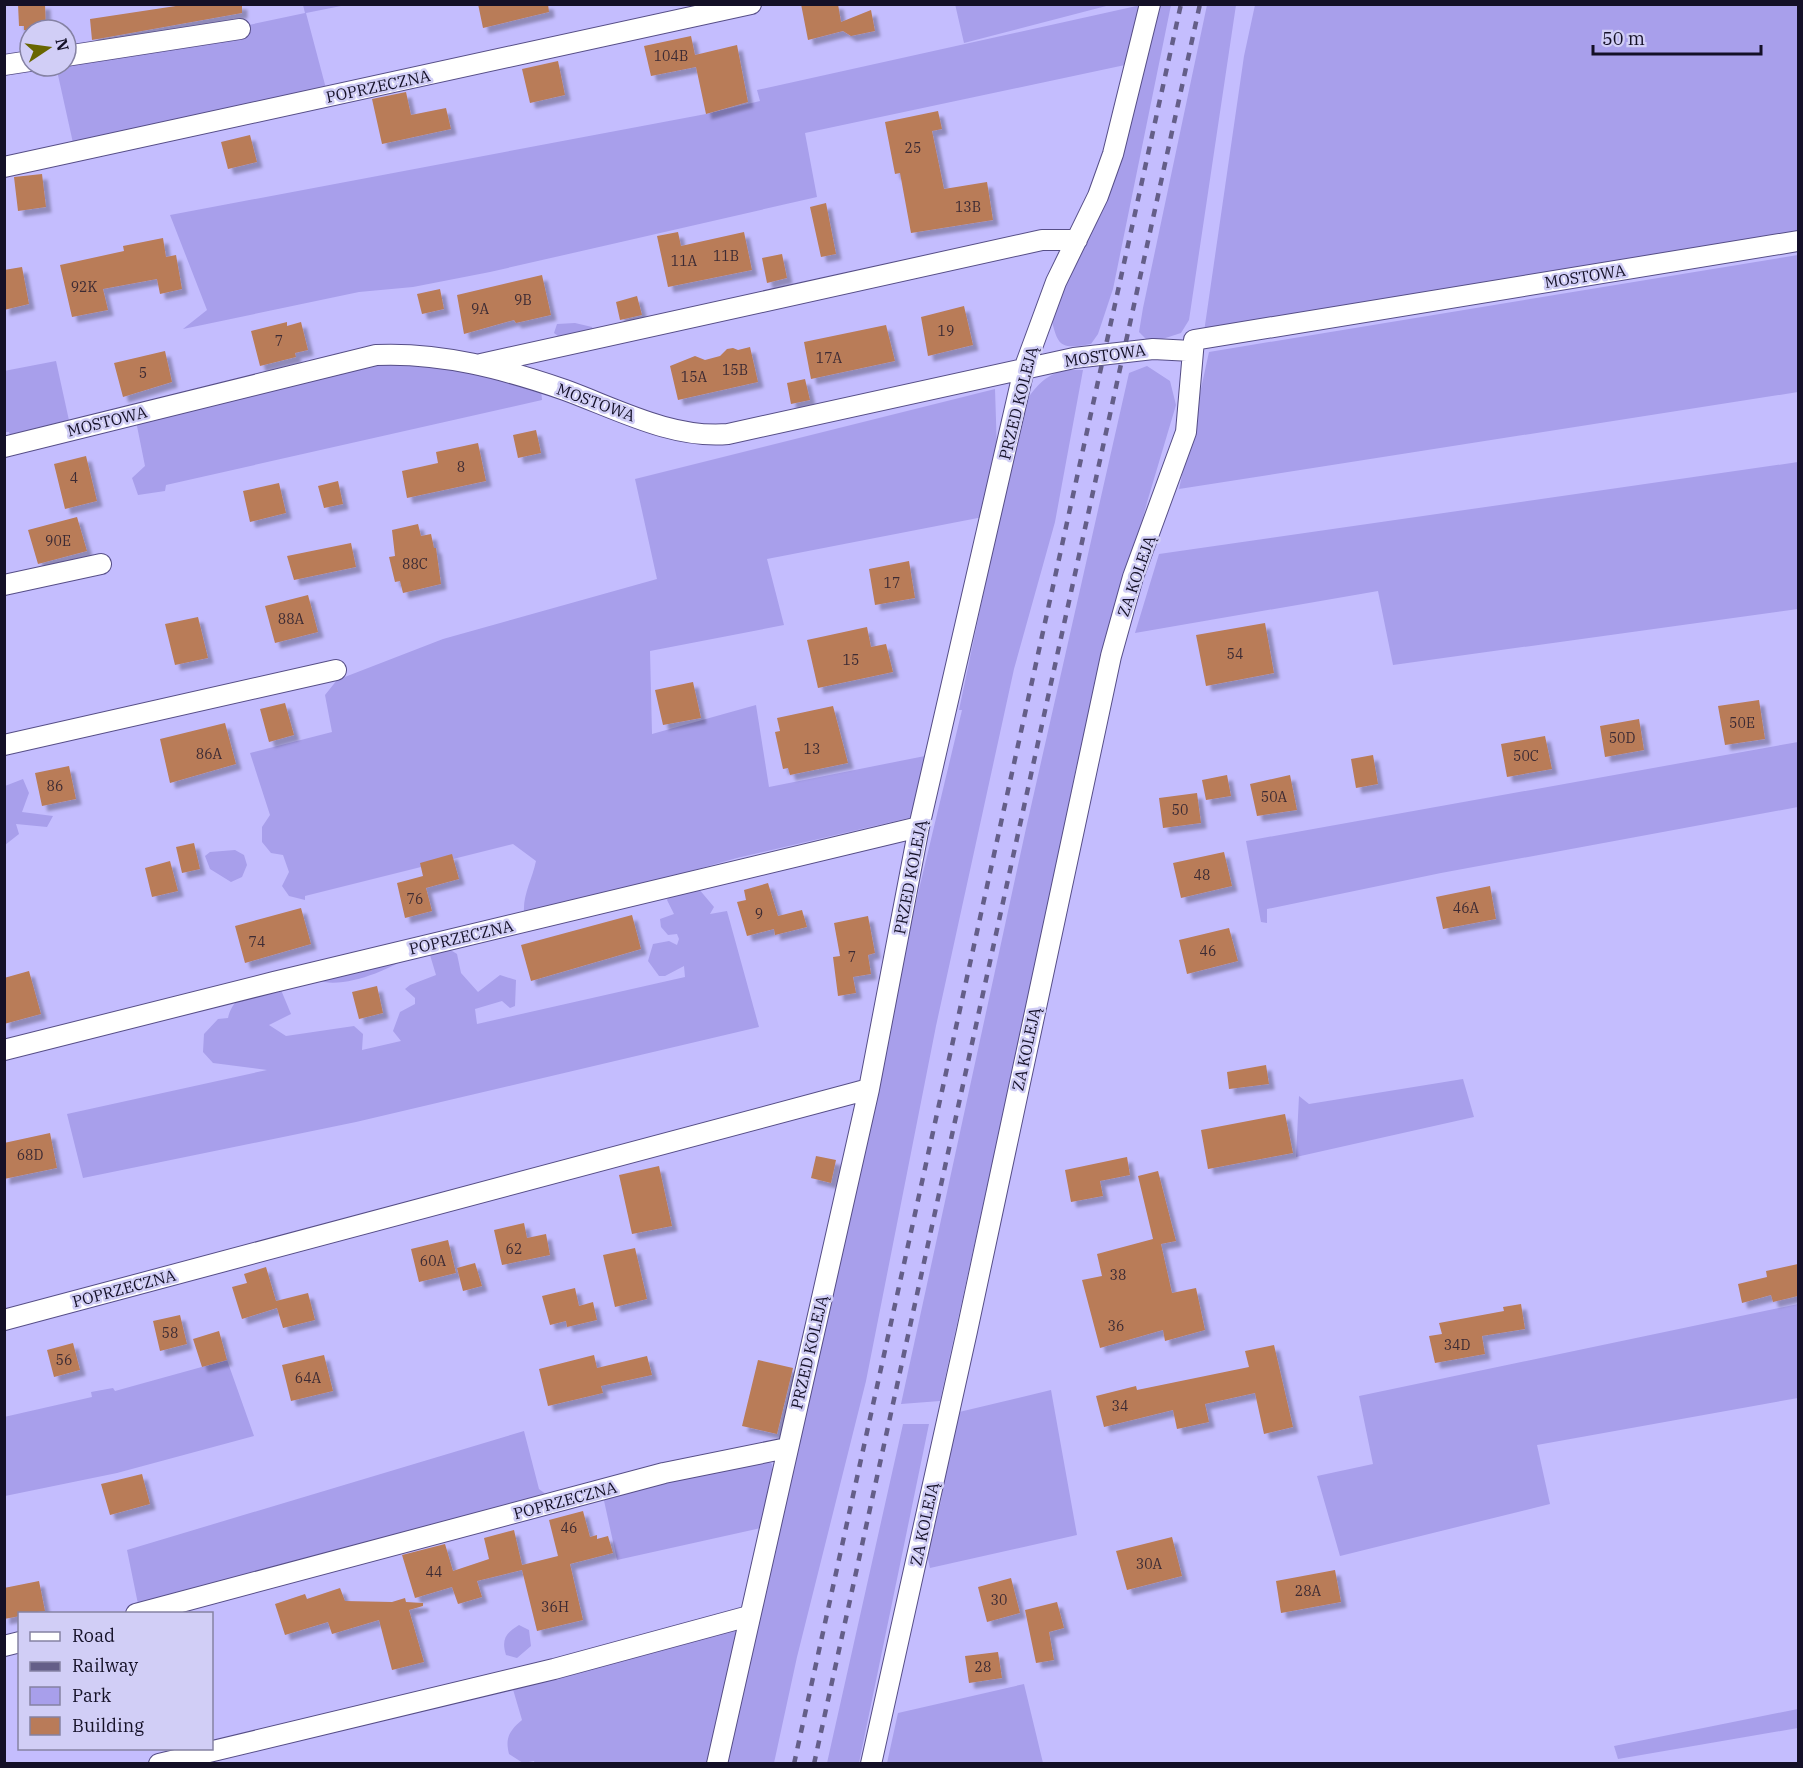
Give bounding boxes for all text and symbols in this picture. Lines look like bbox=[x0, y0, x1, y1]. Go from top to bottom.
north arrow bbox=[18, 18, 78, 78]
scale bar bbox=[1593, 18, 1761, 56]
text: 50 m bbox=[1602, 27, 1645, 50]
text: N bbox=[51, 36, 74, 53]
house number: 104B bbox=[654, 47, 688, 65]
street label: POPRZECZNA bbox=[324, 65, 432, 107]
house number: 25 bbox=[905, 139, 921, 157]
house number: 13B bbox=[955, 198, 981, 216]
house number: 11B bbox=[713, 247, 739, 265]
house number: 11A bbox=[671, 252, 698, 270]
street label: MOSTOWA bbox=[1543, 260, 1627, 292]
house number: 92K bbox=[71, 278, 97, 296]
house number: 9B bbox=[514, 291, 532, 309]
house number: 9A bbox=[471, 300, 489, 318]
house number: 19 bbox=[938, 322, 954, 340]
house number: 7 bbox=[275, 332, 283, 350]
street label: MOSTOWA bbox=[1063, 339, 1147, 371]
street label: PRZED KOLEJĄ bbox=[994, 344, 1042, 462]
house number: 17A bbox=[816, 349, 843, 367]
house number: 15B bbox=[722, 361, 748, 379]
house number: 5 bbox=[139, 364, 147, 382]
house number: 15A bbox=[681, 368, 708, 386]
street label: MOSTOWA bbox=[554, 379, 638, 425]
street label: MOSTOWA bbox=[65, 401, 149, 441]
house number: 8 bbox=[457, 458, 465, 476]
house number: 4 bbox=[70, 469, 78, 487]
house number: 90E bbox=[45, 532, 71, 550]
street label: ZA KOLEJĄ bbox=[1113, 533, 1159, 619]
house number: 88C bbox=[402, 555, 428, 573]
house number: 17 bbox=[884, 574, 900, 592]
house number: 88A bbox=[278, 610, 305, 628]
house number: 54 bbox=[1227, 645, 1243, 663]
house number: 15 bbox=[843, 651, 859, 669]
house number: 50E bbox=[1729, 714, 1755, 732]
house number: 50D bbox=[1609, 729, 1635, 747]
house number: 13 bbox=[804, 740, 820, 758]
house number: 86A bbox=[196, 745, 223, 763]
house number: 50C bbox=[1513, 747, 1539, 765]
house number: 86 bbox=[47, 777, 63, 795]
house number: 50A bbox=[1261, 788, 1288, 806]
house number: 50 bbox=[1172, 801, 1188, 819]
street label: PRZED KOLEJĄ bbox=[889, 818, 931, 936]
house number: 48 bbox=[1194, 866, 1210, 884]
house number: 76 bbox=[407, 890, 423, 908]
house number: 46A bbox=[1453, 899, 1480, 917]
house number: 9 bbox=[755, 905, 763, 923]
street label: POPRZECZNA bbox=[407, 915, 515, 959]
house number: 74 bbox=[249, 933, 265, 951]
house number: 46 bbox=[1200, 942, 1216, 960]
house number: 7 bbox=[848, 948, 856, 966]
street label: ZA KOLEJĄ bbox=[1007, 1005, 1045, 1093]
house number: 68D bbox=[17, 1146, 43, 1164]
house number: 62 bbox=[506, 1240, 522, 1258]
house number: 60A bbox=[420, 1252, 447, 1270]
street label: POPRZECZNA bbox=[70, 1265, 178, 1311]
house number: 38 bbox=[1110, 1266, 1126, 1284]
street label: PRZED KOLEJĄ bbox=[786, 1293, 832, 1411]
house number: 36 bbox=[1108, 1317, 1124, 1335]
house number: 58 bbox=[162, 1324, 178, 1342]
house number: 34D bbox=[1444, 1336, 1470, 1354]
house number: 56 bbox=[56, 1351, 72, 1369]
house number: 64A bbox=[295, 1369, 322, 1387]
house number: 34 bbox=[1112, 1397, 1128, 1415]
street label: POPRZECZNA bbox=[511, 1477, 619, 1523]
street label: ZA KOLEJĄ bbox=[905, 1480, 943, 1568]
house number: 46 bbox=[561, 1519, 577, 1537]
house number: 30A bbox=[1136, 1555, 1163, 1573]
house number: 44 bbox=[426, 1563, 442, 1581]
house number: 28A bbox=[1295, 1582, 1322, 1600]
house number: 30 bbox=[991, 1591, 1007, 1609]
house number: 36H bbox=[541, 1598, 569, 1616]
legend bbox=[18, 1612, 213, 1750]
text: Road bbox=[72, 1624, 115, 1647]
text: Railway bbox=[72, 1654, 138, 1677]
house number: 28 bbox=[975, 1658, 991, 1676]
text: Park bbox=[72, 1684, 112, 1707]
text: Building bbox=[72, 1714, 144, 1737]

